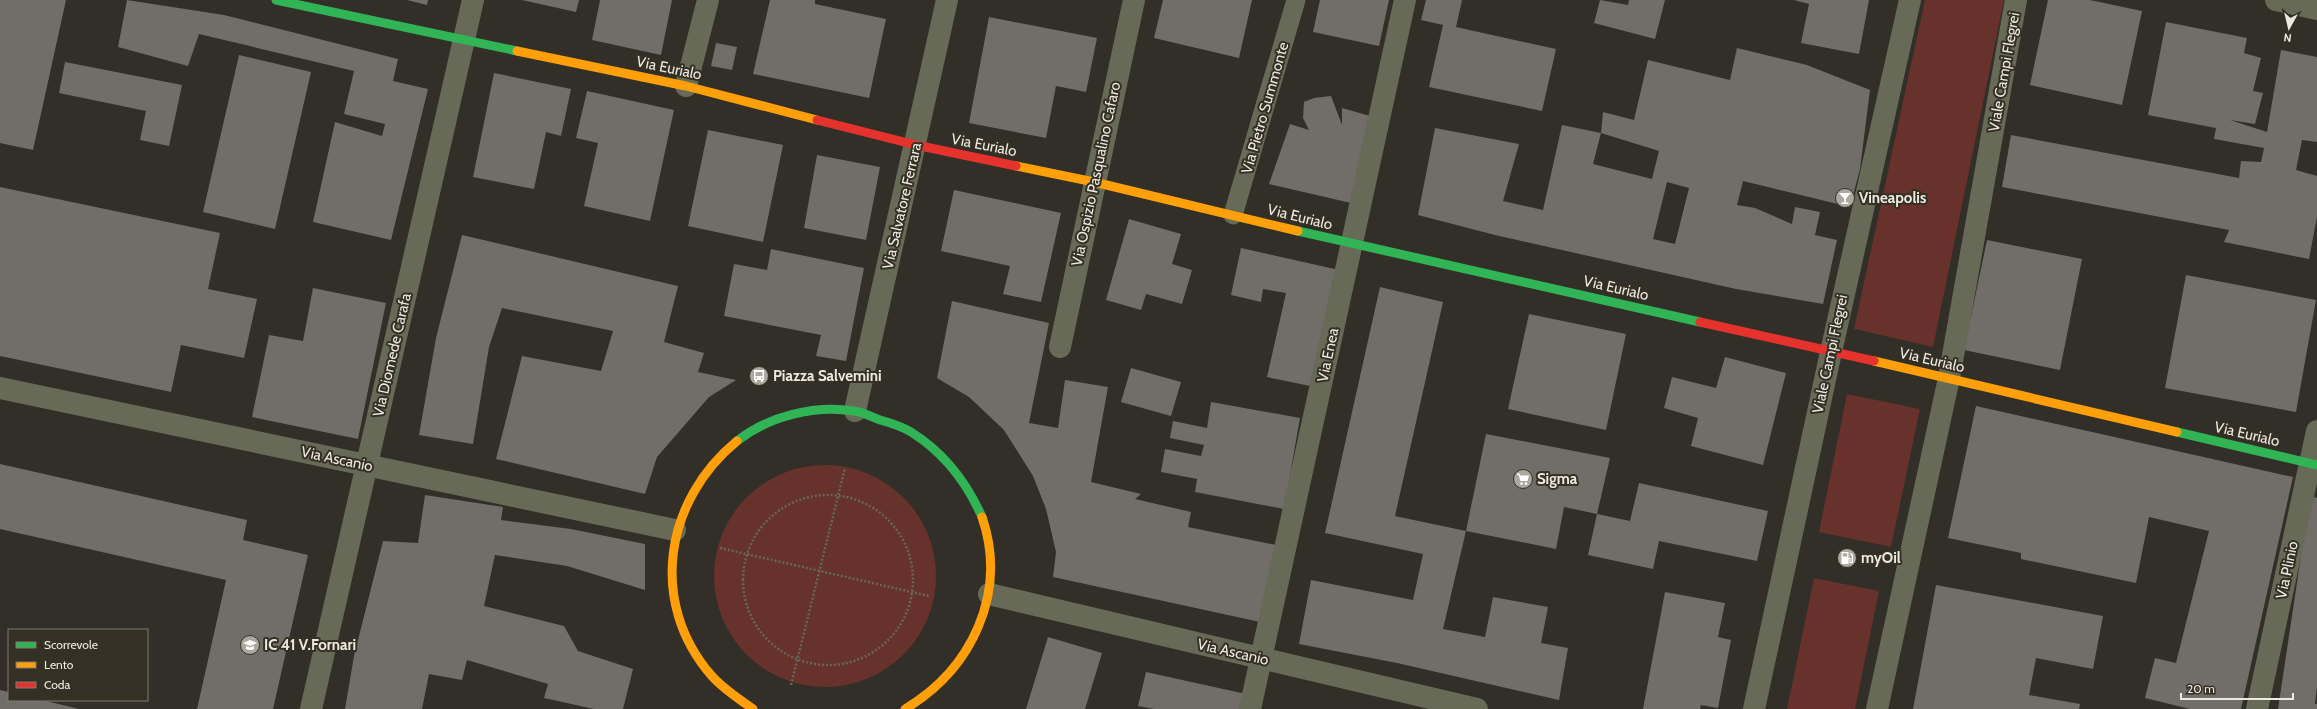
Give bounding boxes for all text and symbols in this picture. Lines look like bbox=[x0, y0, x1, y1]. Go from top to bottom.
north arrow bbox=[2269, 8, 2309, 48]
street label: Viale Campi Flegrei bbox=[1985, 11, 2023, 133]
text: N bbox=[2283, 30, 2292, 45]
street label: Via Pietro Summonte bbox=[1238, 40, 1293, 176]
street label: Via Eurialo bbox=[635, 52, 703, 84]
street label: Via Ospizio Pasqualino Cafaro bbox=[1068, 80, 1124, 268]
street label: Via Eurialo bbox=[950, 130, 1018, 160]
street label: Via Salvatore Ferrara bbox=[879, 140, 926, 271]
bar icon: Vineapolis bbox=[1834, 187, 1856, 209]
place label: Vineapolis bbox=[1859, 189, 1926, 207]
street label: Via Eurialo bbox=[1266, 200, 1334, 234]
street label: Via Eurialo bbox=[1582, 272, 1650, 304]
street label: Via Diomede Carafa bbox=[369, 291, 415, 419]
street label: Viale Campi Flegrei bbox=[1809, 293, 1851, 415]
street label: Via Enea bbox=[1313, 325, 1343, 384]
street label: Via Eurialo bbox=[1898, 344, 1966, 376]
bus stop icon: Piazza Salvemini bbox=[748, 365, 770, 387]
place label: Piazza Salvemini bbox=[773, 367, 882, 385]
street label: Via Eurialo bbox=[2213, 418, 2281, 450]
street label: Via Ascanio bbox=[300, 443, 374, 475]
supermarket icon: Sigma bbox=[1512, 468, 1534, 490]
place label: Sigma bbox=[1537, 470, 1578, 488]
street label: Via Plinio bbox=[2272, 539, 2302, 601]
fuel station icon: myOil bbox=[1836, 547, 1858, 569]
place label: myOil bbox=[1861, 549, 1901, 567]
legend bbox=[8, 629, 148, 701]
school or university icon: IC 41 V.Fornari bbox=[239, 634, 261, 656]
street label: Via Ascanio bbox=[1195, 635, 1271, 669]
place label: IC 41 V.Fornari bbox=[264, 636, 356, 654]
text: Scorrevole bbox=[44, 637, 98, 652]
text: Lento bbox=[44, 657, 74, 672]
scale bar bbox=[2181, 675, 2293, 701]
text: Coda bbox=[44, 677, 70, 692]
text: 20 m bbox=[2187, 681, 2215, 696]

